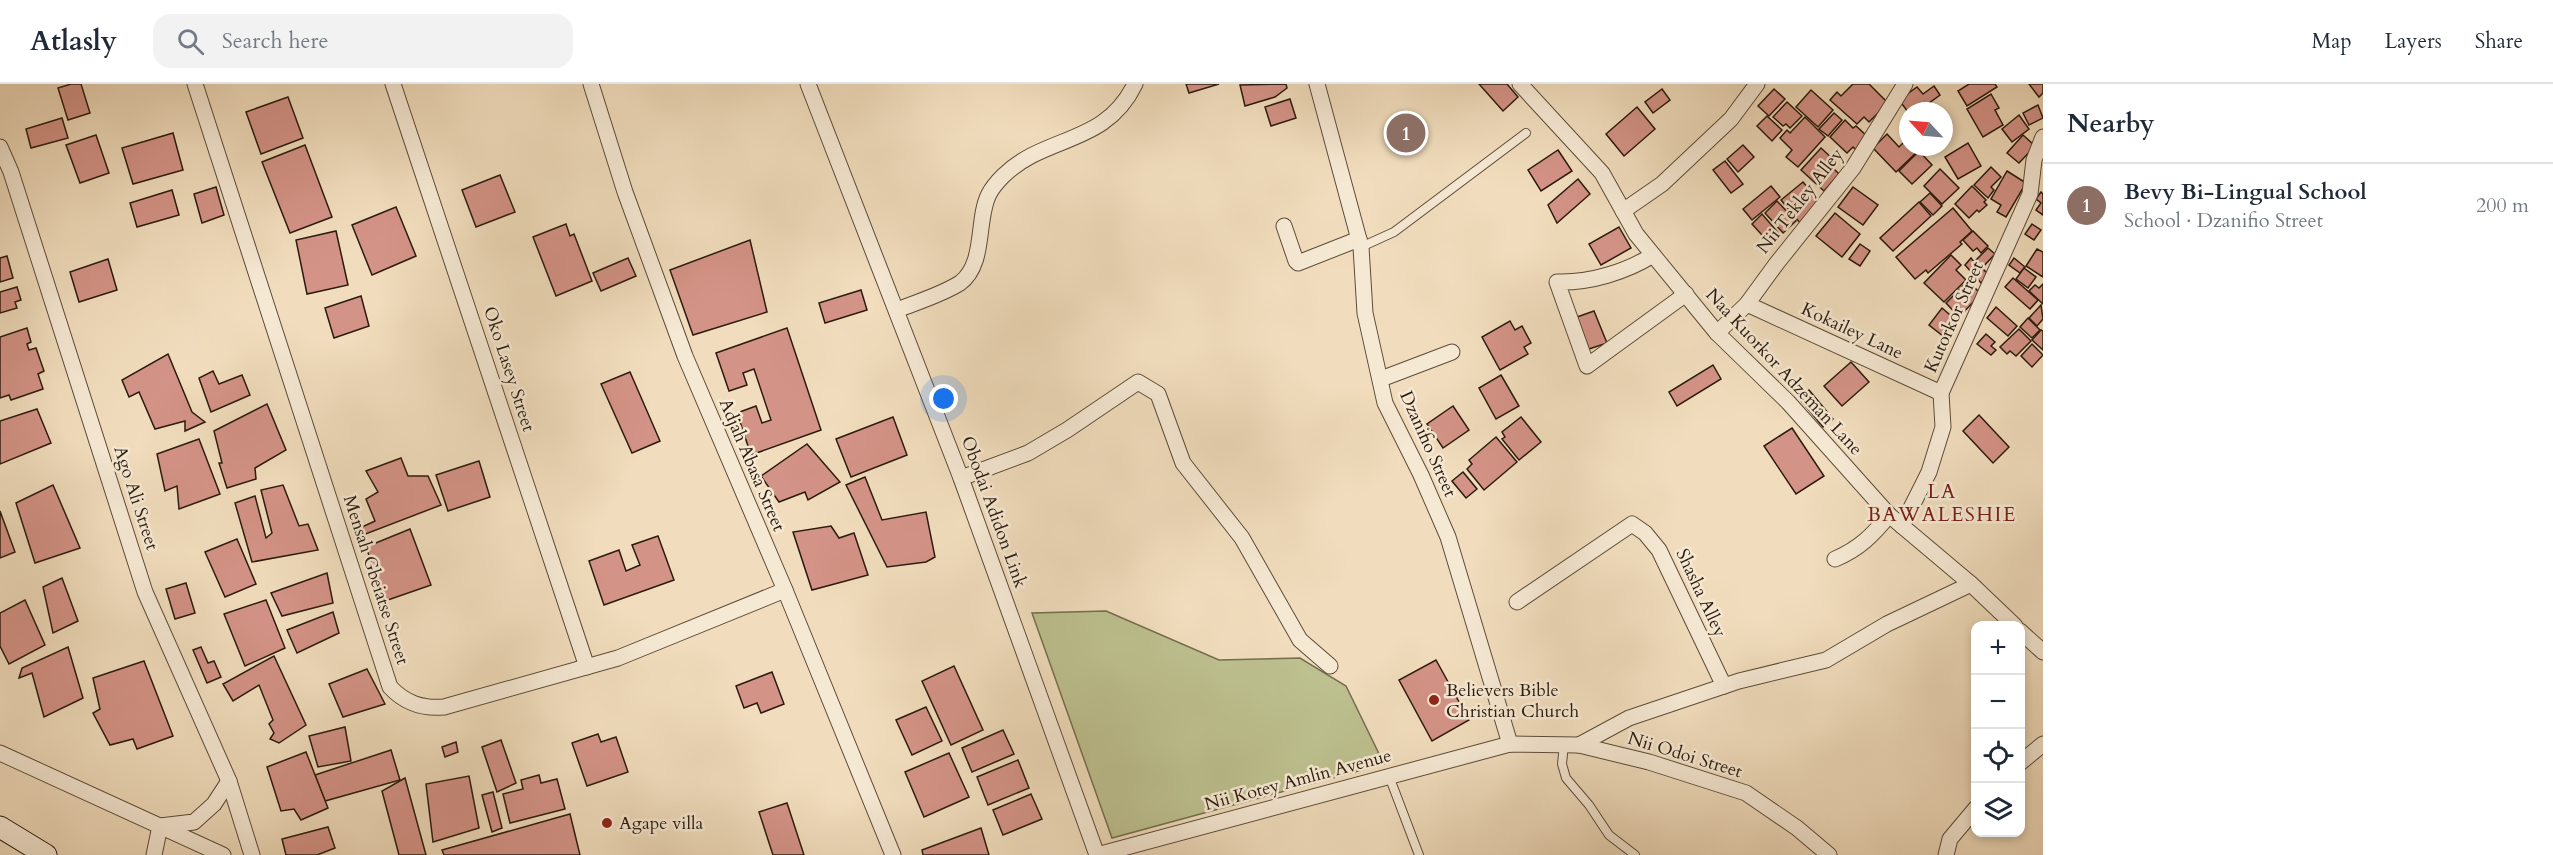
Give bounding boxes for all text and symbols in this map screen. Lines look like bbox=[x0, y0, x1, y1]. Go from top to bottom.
search box bbox=[153, 14, 573, 68]
text: Atlasly bbox=[30, 22, 117, 60]
icon: search bbox=[174, 25, 207, 58]
text: Search here bbox=[222, 26, 328, 56]
text: Map bbox=[2312, 27, 2352, 56]
text: Layers bbox=[2385, 27, 2442, 56]
text: Share bbox=[2475, 27, 2523, 56]
north arrow bbox=[1899, 102, 1953, 156]
text: Nearby bbox=[2067, 106, 2155, 141]
pin: 1 bbox=[1386, 110, 1426, 156]
street label: Nii Tekley Alley bbox=[1751, 142, 1850, 259]
text: Bevy Bi-Lingual School bbox=[2124, 177, 2367, 207]
text: 1 bbox=[2081, 192, 2092, 219]
text: 200 m bbox=[2476, 192, 2529, 219]
text: School · Dzanifio Street bbox=[2124, 207, 2323, 234]
street label: Kutorkor Street bbox=[1918, 257, 1990, 377]
street label: Naa Kuorkor Adzeman Lane bbox=[1700, 283, 1868, 461]
street label: Kokailey Lane bbox=[1797, 296, 1907, 366]
street label: Oko Lasey Street bbox=[477, 303, 541, 435]
your location bbox=[929, 384, 958, 413]
street label: Dzanifio Street bbox=[1393, 387, 1463, 501]
street label: Adjah Abasa Street bbox=[713, 395, 791, 536]
street label: Obodai Adidon Link bbox=[955, 433, 1033, 592]
street label: Ago Ali Street bbox=[107, 443, 165, 554]
district label: LA BAWALESHIE bbox=[1867, 478, 2017, 528]
street label: Mensah Gbeiatse Street bbox=[337, 492, 415, 668]
street label: Shasha Alley bbox=[1670, 545, 1733, 642]
map controls bbox=[1971, 621, 2025, 837]
button: + bbox=[1971, 621, 2025, 675]
button: − bbox=[1971, 675, 2025, 729]
place label: Believers Bible Christian Church bbox=[1446, 678, 1579, 724]
marker: Believers Bible Christian Church bbox=[1427, 693, 1441, 707]
street label: Nii Odoi Street bbox=[1625, 726, 1746, 784]
button: locate bbox=[1971, 729, 2025, 783]
street label: Nii Kotey Amlin Avenue bbox=[1202, 743, 1394, 817]
button: layers bbox=[1971, 783, 2025, 837]
place label: Agape villa bbox=[619, 811, 704, 836]
marker: Agape villa bbox=[600, 816, 614, 830]

